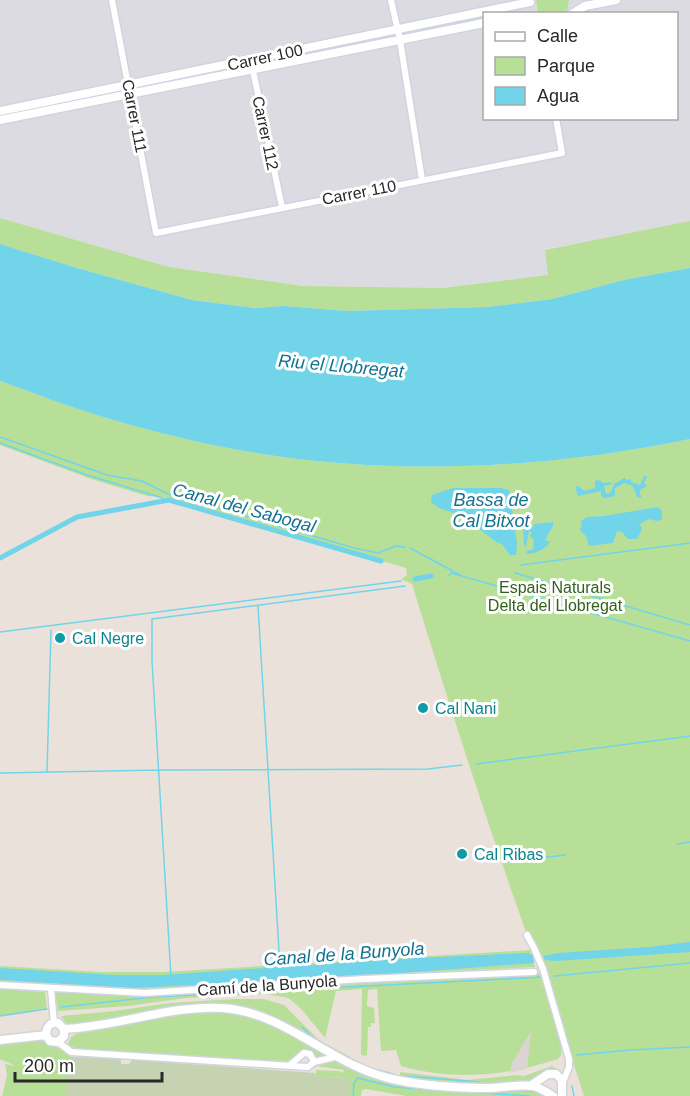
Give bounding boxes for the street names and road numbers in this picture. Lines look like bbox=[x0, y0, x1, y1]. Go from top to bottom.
street label: Carrer 100 bbox=[226, 41, 304, 74]
street label: Carrer 111 bbox=[119, 78, 150, 154]
street label: Carrer 112 bbox=[249, 95, 282, 172]
street label: Carrer 110 bbox=[321, 177, 398, 208]
street label: Camí de la Bunyola bbox=[197, 972, 337, 999]

